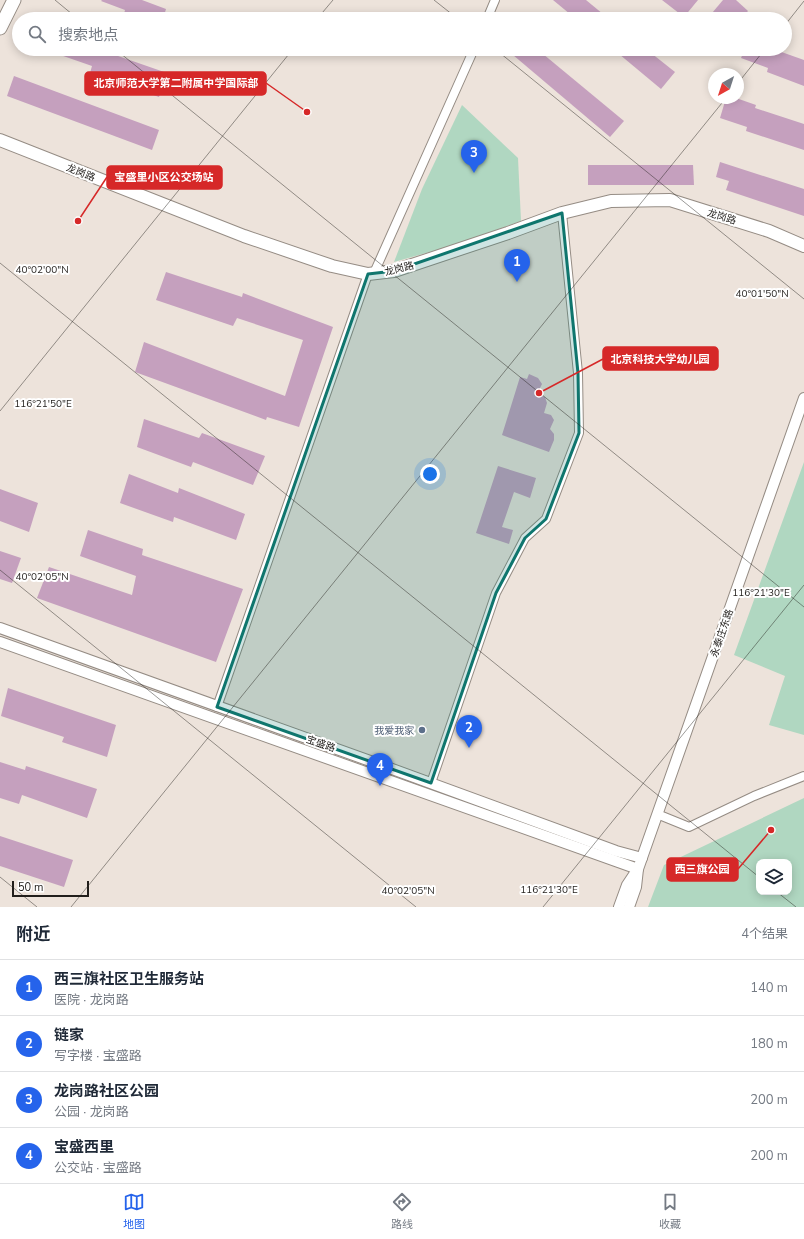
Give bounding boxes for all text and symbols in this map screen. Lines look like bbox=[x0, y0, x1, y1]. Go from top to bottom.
search box bbox=[12, 12, 792, 56]
icon: search bbox=[26, 23, 48, 45]
text: 搜索地点 bbox=[58, 25, 118, 45]
north arrow bbox=[708, 68, 744, 104]
callout: 北京师范大学第二附属中学国际部 bbox=[85, 72, 266, 95]
text: 北京师范大学第二附属中学国际部 bbox=[94, 76, 259, 91]
pin: 3 bbox=[461, 140, 487, 173]
street label: 龙岗路 bbox=[64, 161, 97, 185]
callout: 宝盛里小区公交场站 bbox=[107, 166, 222, 189]
text: 宝盛里小区公交场站 bbox=[115, 170, 214, 185]
street label: 龙岗路 bbox=[705, 206, 738, 228]
pin: 1 bbox=[504, 249, 530, 282]
street label: 龙岗路 bbox=[383, 259, 415, 279]
text: 40°02'00"N bbox=[15, 263, 69, 277]
text: 40°01'50"N bbox=[735, 287, 789, 301]
callout: 北京科技大学幼儿园 bbox=[603, 347, 718, 370]
text: 北京科技大学幼儿园 bbox=[611, 352, 710, 367]
text: 116°21'50"E bbox=[14, 397, 72, 411]
your location bbox=[420, 464, 440, 484]
text: 40°02'05"N bbox=[15, 570, 69, 584]
text: 116°21'30"E bbox=[732, 586, 790, 600]
street label: 永泰庄东路 bbox=[707, 607, 737, 659]
pin: 2 bbox=[456, 715, 482, 748]
place label: 我爱我家 bbox=[374, 724, 415, 738]
marker: 我爱我家 bbox=[417, 725, 427, 735]
street label: 宝盛路 bbox=[304, 732, 337, 755]
pin: 4 bbox=[367, 753, 393, 786]
callout: 西三旗公园 bbox=[667, 858, 738, 881]
map controls bbox=[756, 859, 792, 895]
button: layers bbox=[756, 859, 792, 895]
text: 西三旗公园 bbox=[675, 862, 730, 877]
scale bar bbox=[12, 879, 89, 898]
text: 50 m bbox=[18, 880, 43, 895]
text: 116°21'30"E bbox=[520, 883, 578, 897]
text: 40°02'05"N bbox=[381, 884, 435, 898]
text: 附近 bbox=[16, 923, 50, 946]
text: 4个结果 bbox=[741, 925, 788, 943]
text: 西三旗社区卫生服务站 bbox=[54, 969, 204, 989]
text: 1 bbox=[25, 979, 33, 997]
text: 140 m bbox=[750, 979, 788, 997]
text: 医院 · 龙岗路 bbox=[54, 991, 129, 1009]
text: 链家 bbox=[54, 1025, 84, 1045]
text: 2 bbox=[25, 1035, 33, 1053]
text: 180 m bbox=[750, 1035, 788, 1053]
text: 写字楼 · 宝盛路 bbox=[54, 1047, 142, 1065]
text: 龙岗路社区公园 bbox=[54, 1081, 159, 1101]
text: 3 bbox=[25, 1091, 33, 1109]
text: 200 m bbox=[750, 1091, 788, 1109]
text: 公园 · 龙岗路 bbox=[54, 1103, 129, 1121]
text: 宝盛西里 bbox=[54, 1137, 114, 1157]
text: 4 bbox=[25, 1147, 33, 1165]
text: 200 m bbox=[750, 1147, 788, 1165]
text: 公交站 · 宝盛路 bbox=[54, 1159, 142, 1177]
tab: 地图 bbox=[123, 1191, 145, 1232]
tab: 路线 bbox=[391, 1191, 413, 1232]
tab: 收藏 bbox=[659, 1191, 681, 1232]

